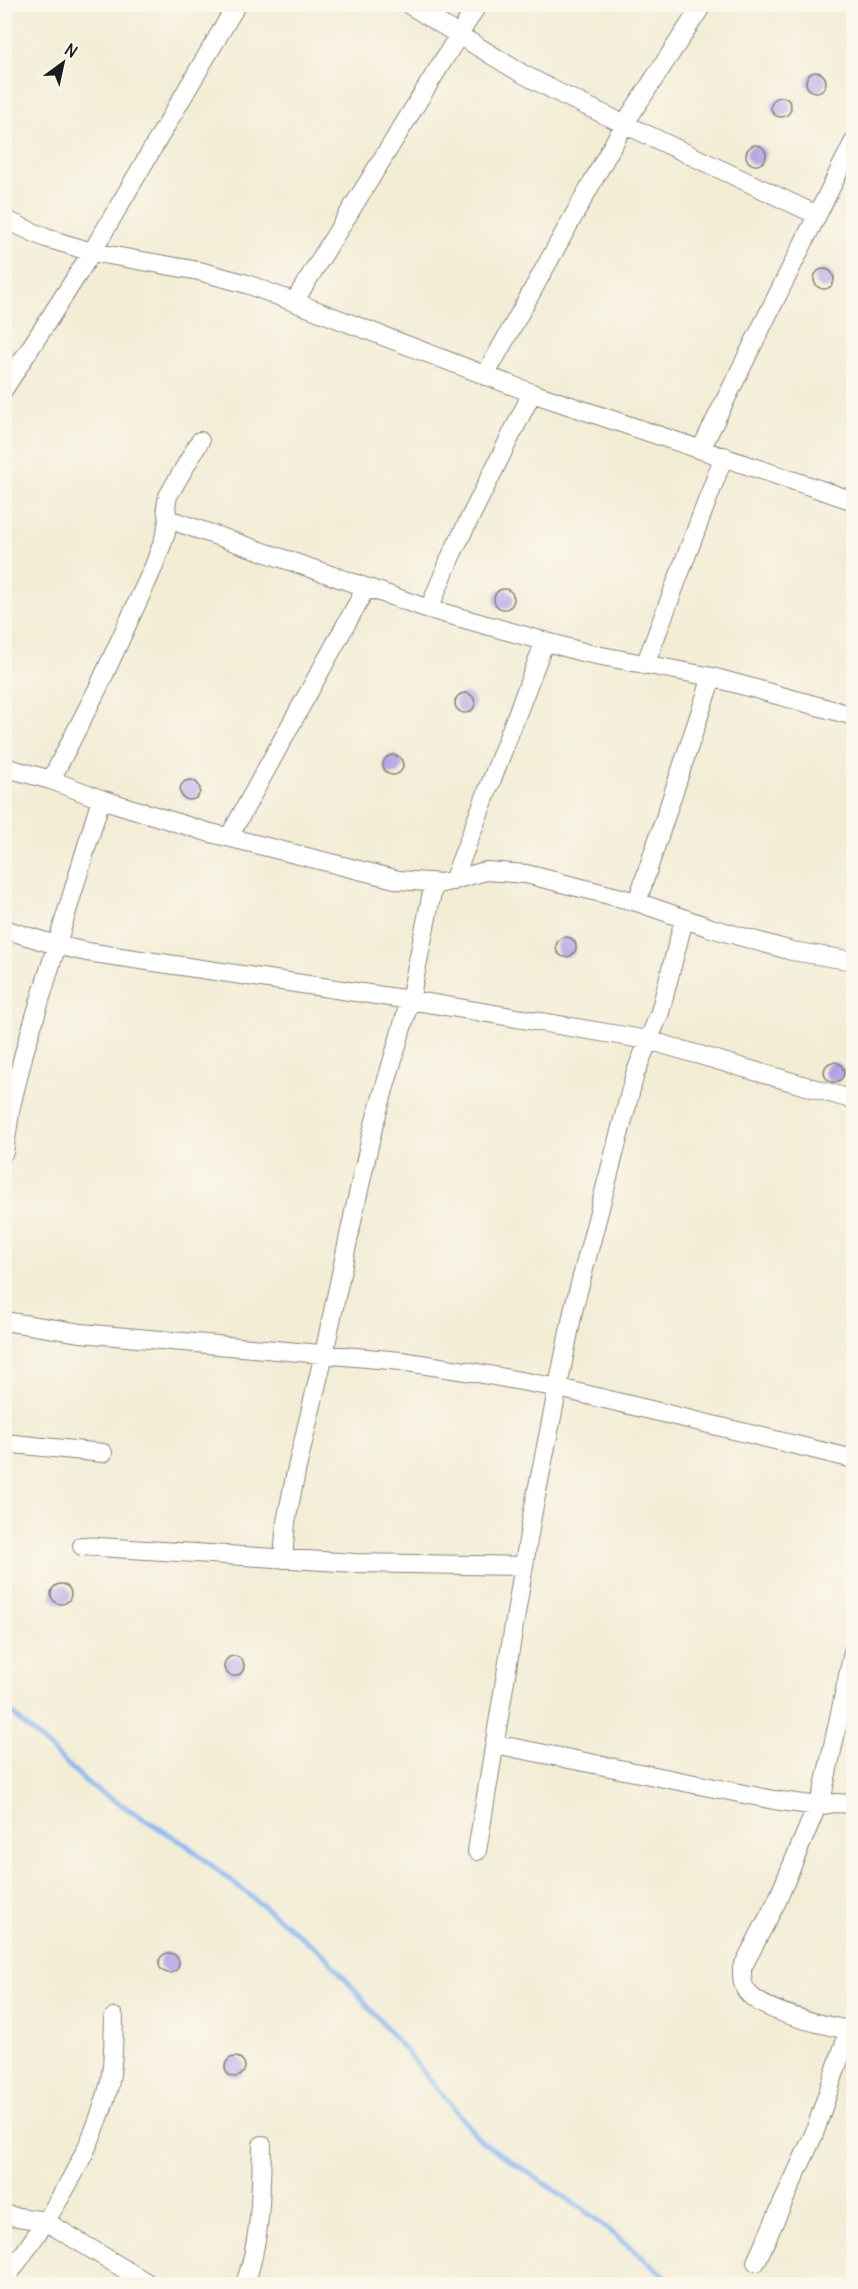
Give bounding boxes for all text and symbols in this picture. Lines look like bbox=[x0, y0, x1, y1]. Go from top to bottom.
north arrow bbox=[33, 33, 93, 93]
text: N bbox=[61, 39, 81, 62]

